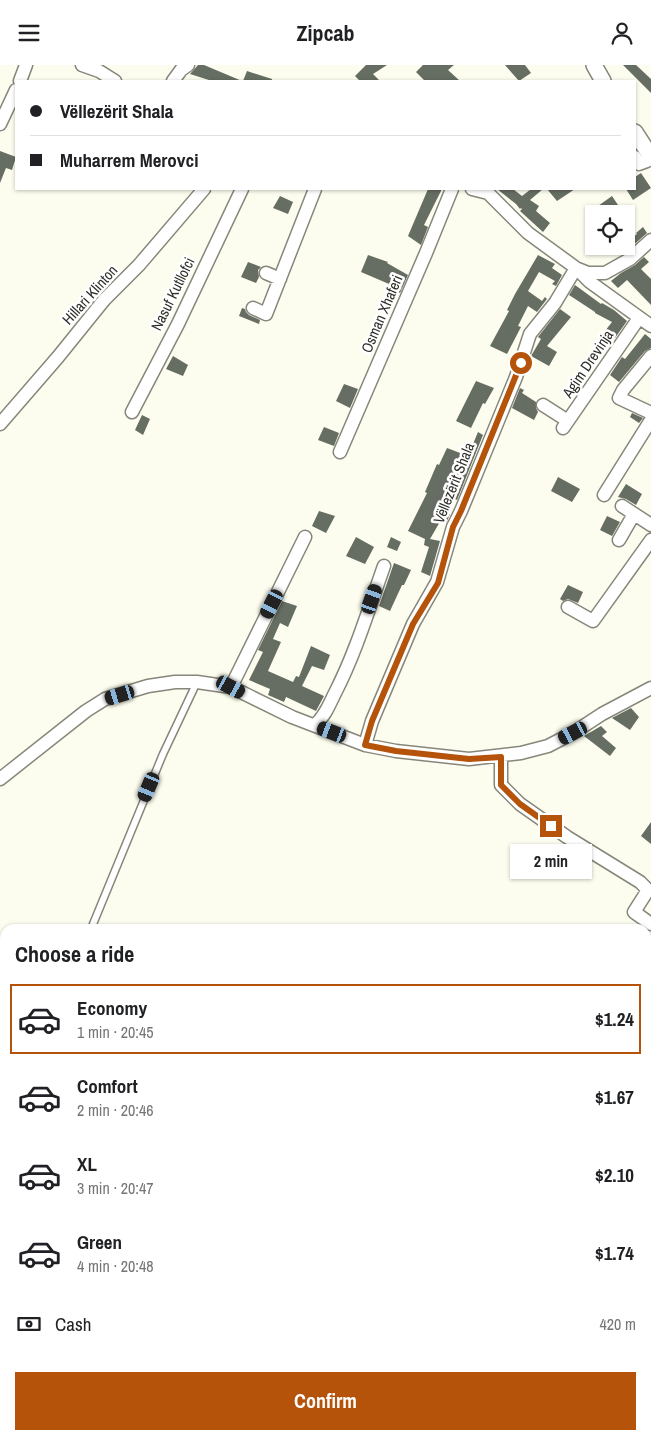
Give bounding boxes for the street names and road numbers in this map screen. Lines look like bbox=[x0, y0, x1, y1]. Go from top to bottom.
street label: Nasuf Kutllofci bbox=[146, 254, 199, 334]
street label: Hillari Klinton bbox=[57, 260, 122, 329]
street label: Osman Xhaferi bbox=[356, 272, 407, 356]
street label: Agim Drevinja bbox=[557, 325, 618, 403]
street label: Vëllezërit Shala bbox=[428, 439, 479, 526]

